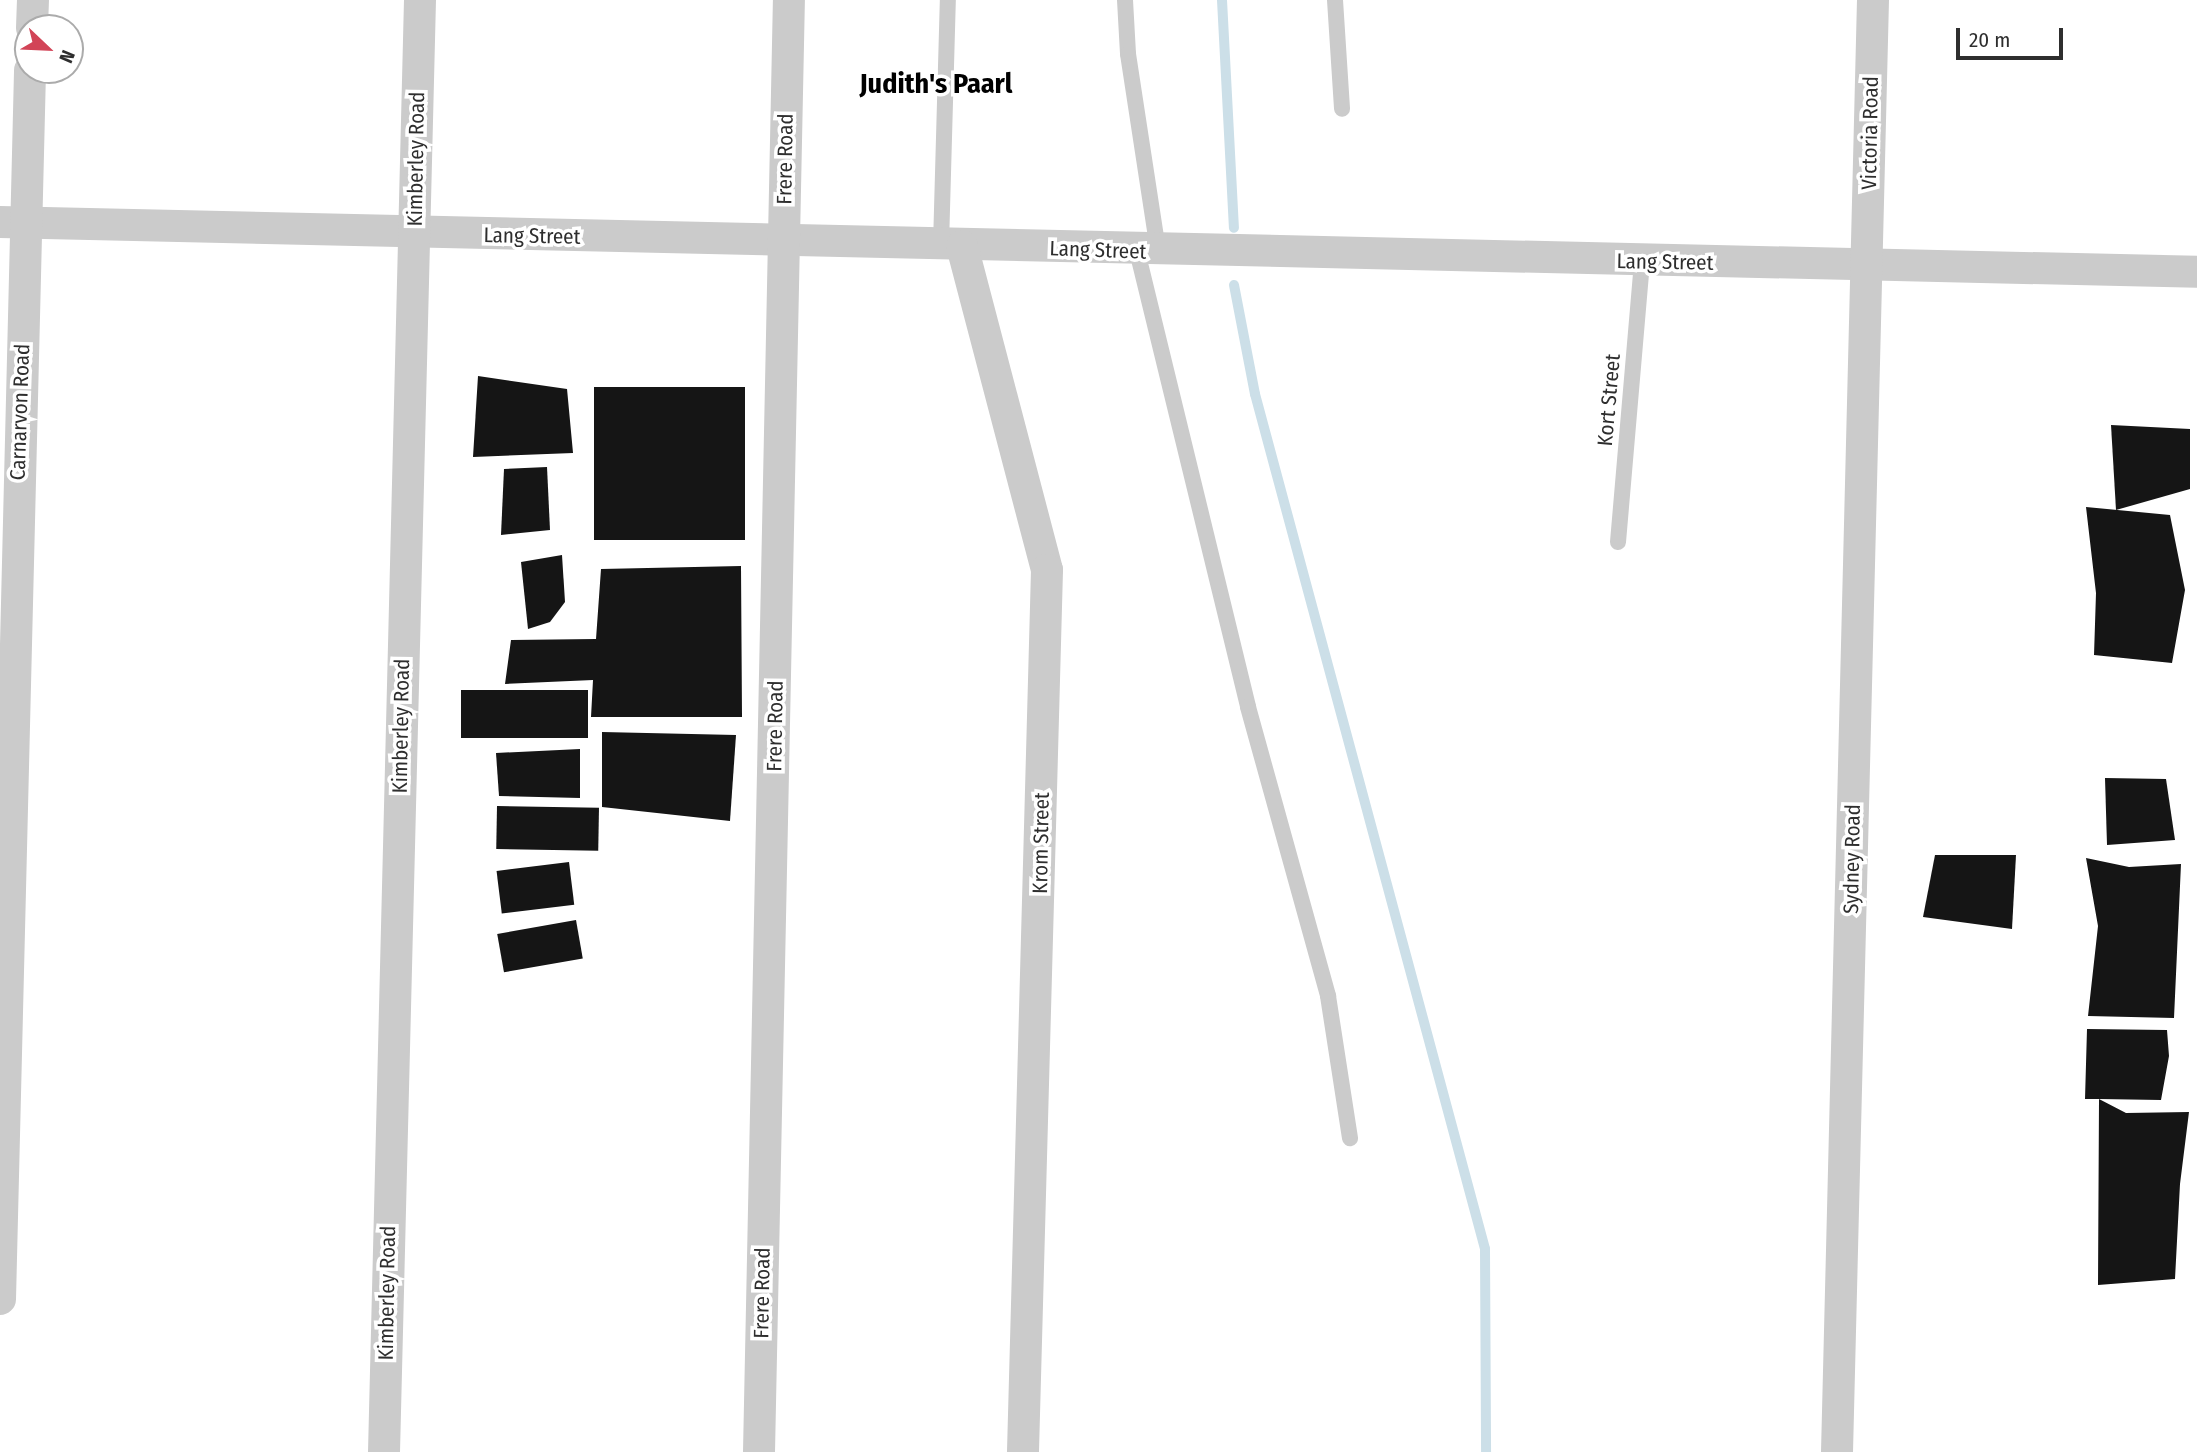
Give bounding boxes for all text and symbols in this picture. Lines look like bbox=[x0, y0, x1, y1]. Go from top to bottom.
north arrow bbox=[14, 14, 84, 84]
scale bar bbox=[1959, 14, 2066, 58]
text: 20 m bbox=[1969, 27, 2010, 53]
text: N bbox=[54, 47, 80, 66]
district label: Judith's Paarl bbox=[860, 67, 1012, 101]
street label: Victoria Road bbox=[1856, 76, 1884, 190]
street label: Kimberley Road bbox=[402, 91, 430, 227]
street label: Frere Road bbox=[772, 113, 798, 205]
street label: Lang Street bbox=[483, 223, 581, 249]
street label: Lang Street bbox=[1049, 236, 1147, 264]
street label: Lang Street bbox=[1616, 249, 1714, 275]
street label: Carnarvon Road bbox=[5, 343, 35, 481]
street label: Kort Street bbox=[1592, 353, 1626, 447]
street label: Kimberley Road bbox=[387, 658, 415, 794]
street label: Frere Road bbox=[762, 680, 788, 772]
street label: Krom Street bbox=[1028, 792, 1054, 894]
street label: Sydney Road bbox=[1838, 804, 1866, 914]
street label: Kimberley Road bbox=[373, 1225, 401, 1361]
street label: Frere Road bbox=[749, 1247, 775, 1339]

